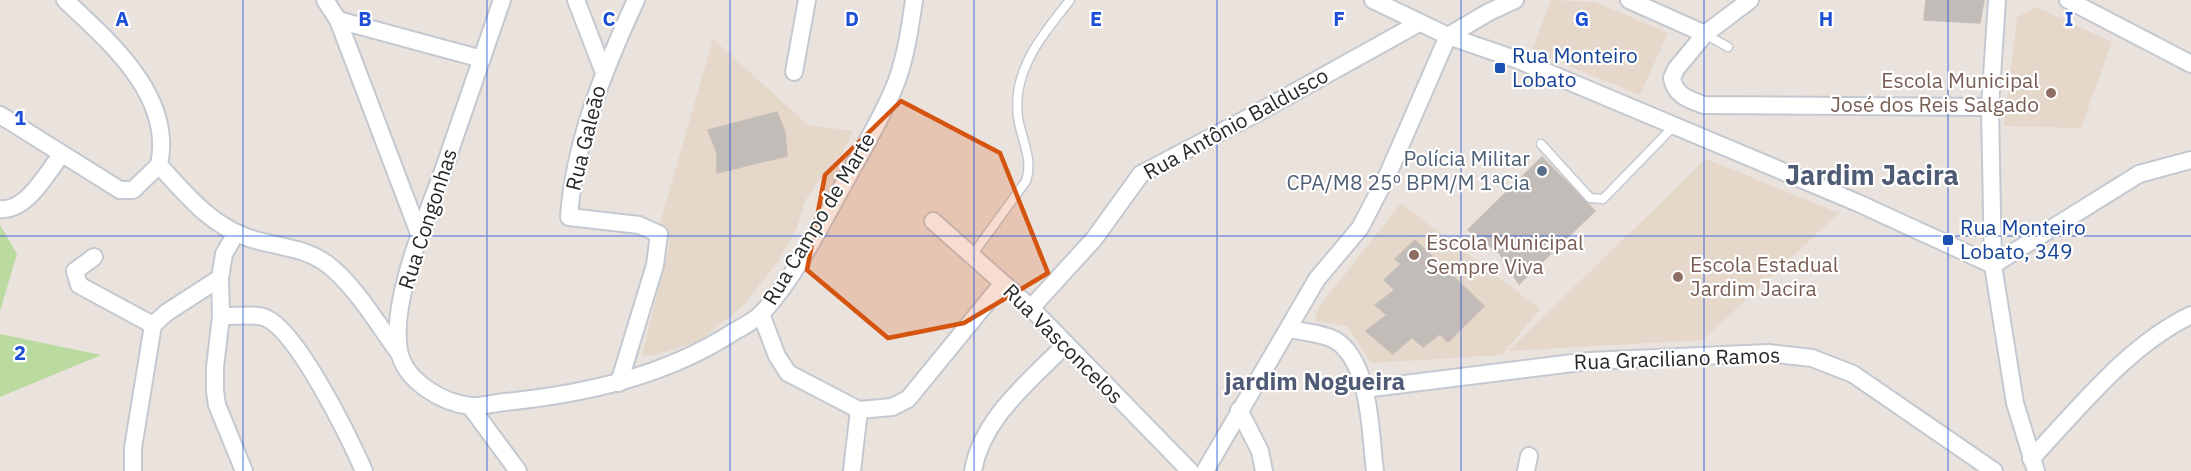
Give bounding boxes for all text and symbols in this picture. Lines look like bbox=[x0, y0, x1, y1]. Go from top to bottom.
text: A bbox=[115, 5, 129, 32]
text: B bbox=[358, 5, 372, 32]
text: C bbox=[602, 5, 616, 32]
text: D bbox=[845, 5, 859, 32]
text: E bbox=[1090, 5, 1102, 32]
text: F bbox=[1333, 5, 1345, 32]
text: G bbox=[1575, 5, 1589, 32]
text: H bbox=[1819, 5, 1833, 32]
text: I bbox=[2065, 5, 2073, 32]
place label: Rua Monteiro Lobato bbox=[1512, 41, 1638, 93]
street label: Rua Antônio Baldusco bbox=[1138, 61, 1333, 186]
marker: Rua Monteiro Lobato bbox=[1493, 61, 1507, 75]
place label: Escola Municipal José dos Reis Salgado bbox=[1830, 66, 2039, 118]
street label: Rua Galeão bbox=[558, 82, 612, 193]
marker: Escola Municipal José dos Reis Salgado bbox=[2044, 86, 2058, 100]
text: 1 bbox=[14, 104, 26, 131]
street label: Rua Campo de Marte bbox=[756, 127, 881, 310]
place label: Polícia Militar CPA/M8 25º BPM/M 1ªCia bbox=[1287, 144, 1530, 196]
street label: Rua Congonhas bbox=[391, 145, 463, 293]
district label: Jardim Jacira bbox=[1785, 157, 1959, 192]
marker: Polícia Militar CPA/M8 25º BPM/M 1ªCia bbox=[1535, 164, 1549, 178]
place label: Rua Monteiro Lobato, 349 bbox=[1960, 213, 2086, 265]
place label: Escola Municipal Sempre Viva bbox=[1426, 228, 1584, 280]
marker: Rua Monteiro Lobato, 349 bbox=[1941, 233, 1955, 247]
marker: Escola Municipal Sempre Viva bbox=[1407, 248, 1421, 262]
place label: Escola Estadual Jardim Jacira bbox=[1690, 250, 1839, 302]
marker: Escola Estadual Jardim Jacira bbox=[1671, 270, 1685, 284]
street label: Rua Vasconcelos bbox=[998, 277, 1130, 409]
text: 2 bbox=[14, 339, 26, 366]
street label: Rua Graciliano Ramos bbox=[1573, 340, 1781, 376]
district label: jardim Nogueira bbox=[1224, 365, 1405, 397]

